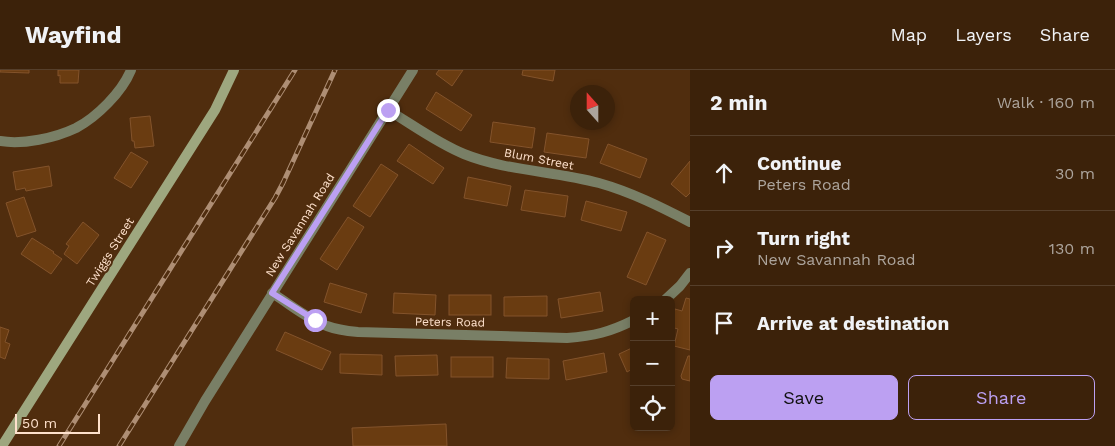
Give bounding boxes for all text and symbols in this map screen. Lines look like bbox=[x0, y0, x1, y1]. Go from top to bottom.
text: Wayfind bbox=[25, 21, 121, 49]
text: Map bbox=[890, 24, 927, 45]
text: Layers bbox=[955, 24, 1012, 45]
text: Share bbox=[1040, 24, 1090, 45]
north arrow bbox=[570, 85, 615, 130]
text: 2 min bbox=[710, 90, 767, 115]
text: Walk · 160 m bbox=[997, 93, 1095, 112]
route end bbox=[377, 99, 400, 122]
street label: Blum Street bbox=[503, 145, 575, 173]
text: Continue bbox=[757, 152, 841, 175]
icon: ahead bbox=[710, 159, 738, 187]
text: 30 m bbox=[1055, 164, 1095, 183]
street label: New Savannah Road bbox=[263, 171, 337, 279]
text: Peters Road bbox=[757, 175, 851, 194]
street label: Twiggs Street bbox=[83, 215, 137, 289]
text: Turn right bbox=[757, 227, 850, 250]
icon: right bbox=[710, 234, 738, 262]
text: 130 m bbox=[1049, 239, 1095, 258]
text: New Savannah Road bbox=[757, 250, 915, 269]
map controls bbox=[630, 296, 675, 431]
button: + bbox=[630, 296, 675, 341]
route start bbox=[304, 309, 327, 332]
icon: arrive bbox=[710, 309, 738, 337]
text: Arrive at destination bbox=[757, 312, 949, 335]
street label: Peters Road bbox=[415, 314, 485, 330]
button: − bbox=[630, 341, 675, 386]
button: Save bbox=[710, 375, 898, 420]
button: Share bbox=[908, 375, 1095, 420]
button: locate bbox=[630, 386, 675, 431]
scale bar bbox=[15, 411, 100, 434]
text: 50 m bbox=[22, 415, 57, 431]

